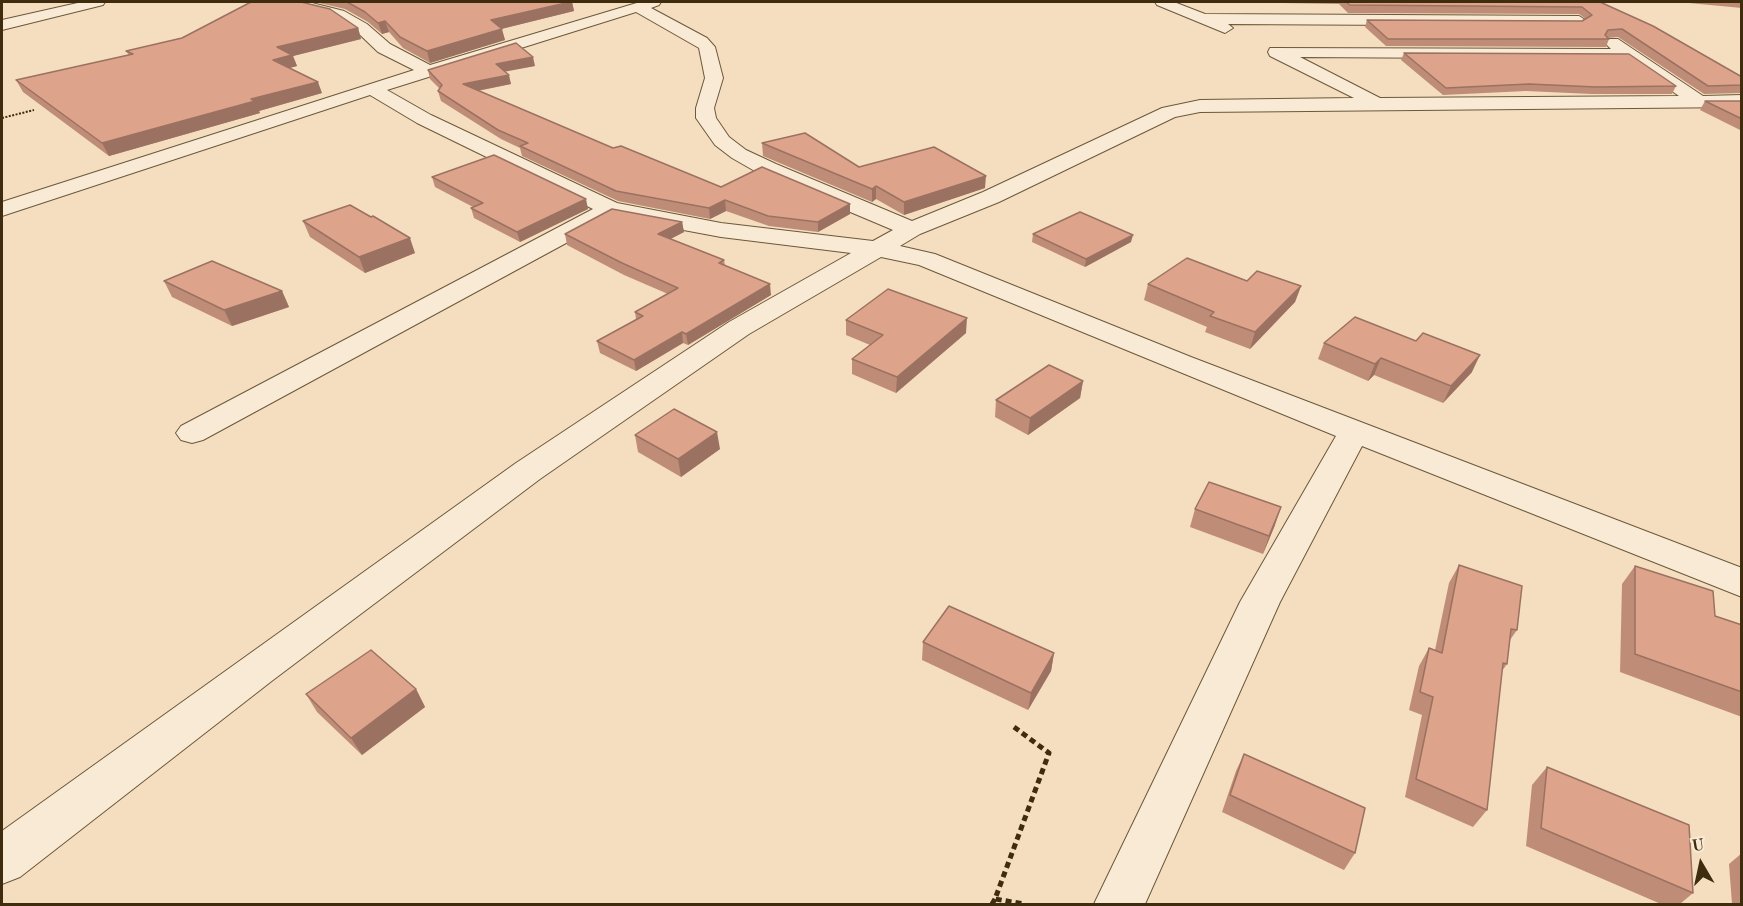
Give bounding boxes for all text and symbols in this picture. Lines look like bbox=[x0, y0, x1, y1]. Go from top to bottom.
north arrow bbox=[1671, 834, 1731, 894]
text: U bbox=[1691, 837, 1706, 855]

